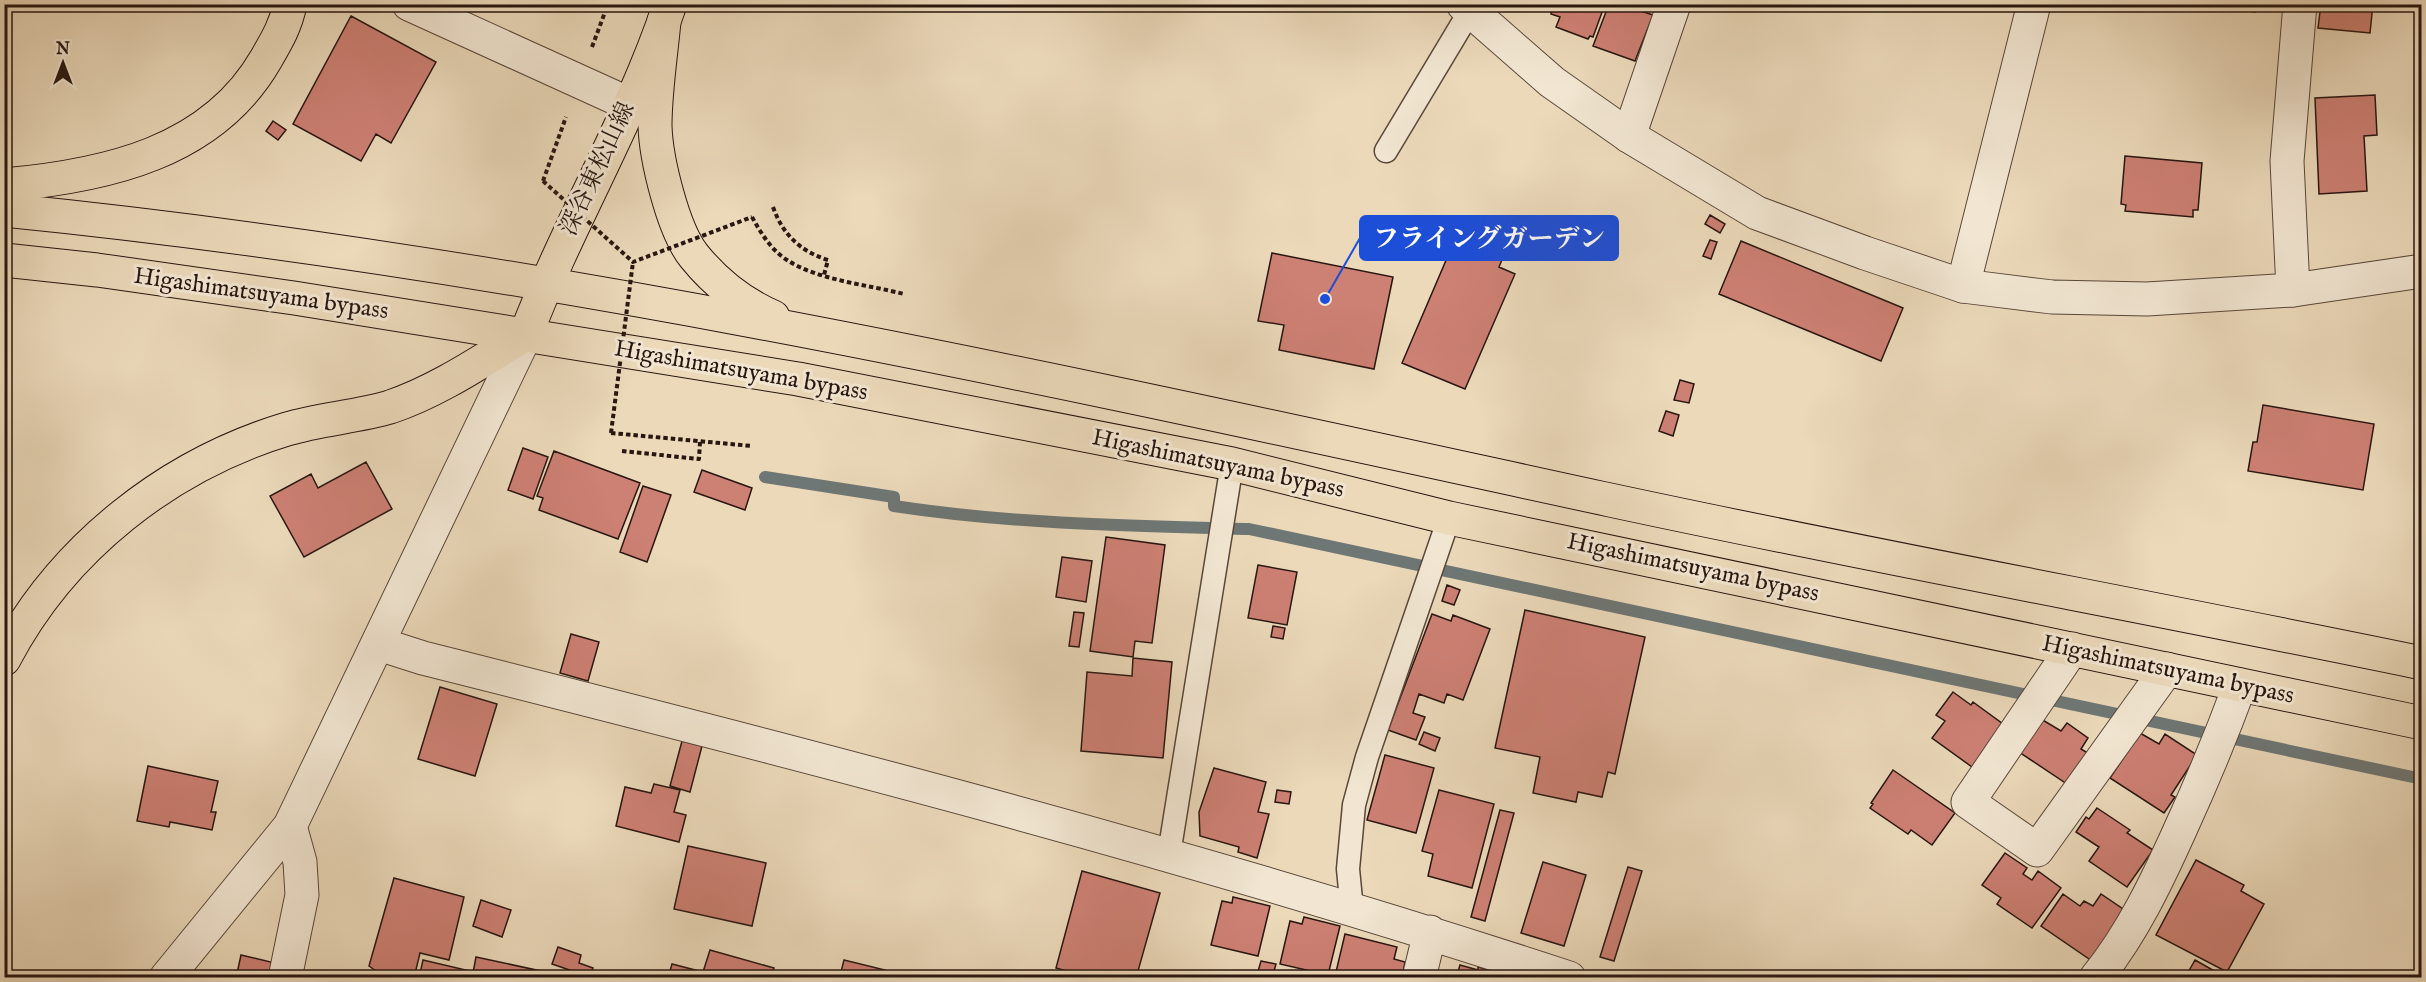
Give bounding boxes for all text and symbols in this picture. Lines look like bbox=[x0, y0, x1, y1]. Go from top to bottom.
north arrow bbox=[33, 33, 93, 93]
text: N bbox=[55, 40, 70, 60]
street label: 深谷東松山線 bbox=[554, 97, 642, 241]
callout: フライングガーデン bbox=[1360, 216, 1618, 260]
text: フライングガーデン bbox=[1373, 223, 1605, 256]
street label: Higashimatsuyama bypass bbox=[132, 261, 390, 327]
street label: Higashimatsuyama bypass bbox=[612, 333, 870, 409]
street label: Higashimatsuyama bypass bbox=[1089, 422, 1347, 506]
street label: Higashimatsuyama bypass bbox=[1564, 526, 1822, 610]
street label: Higashimatsuyama bypass bbox=[2039, 628, 2297, 712]

